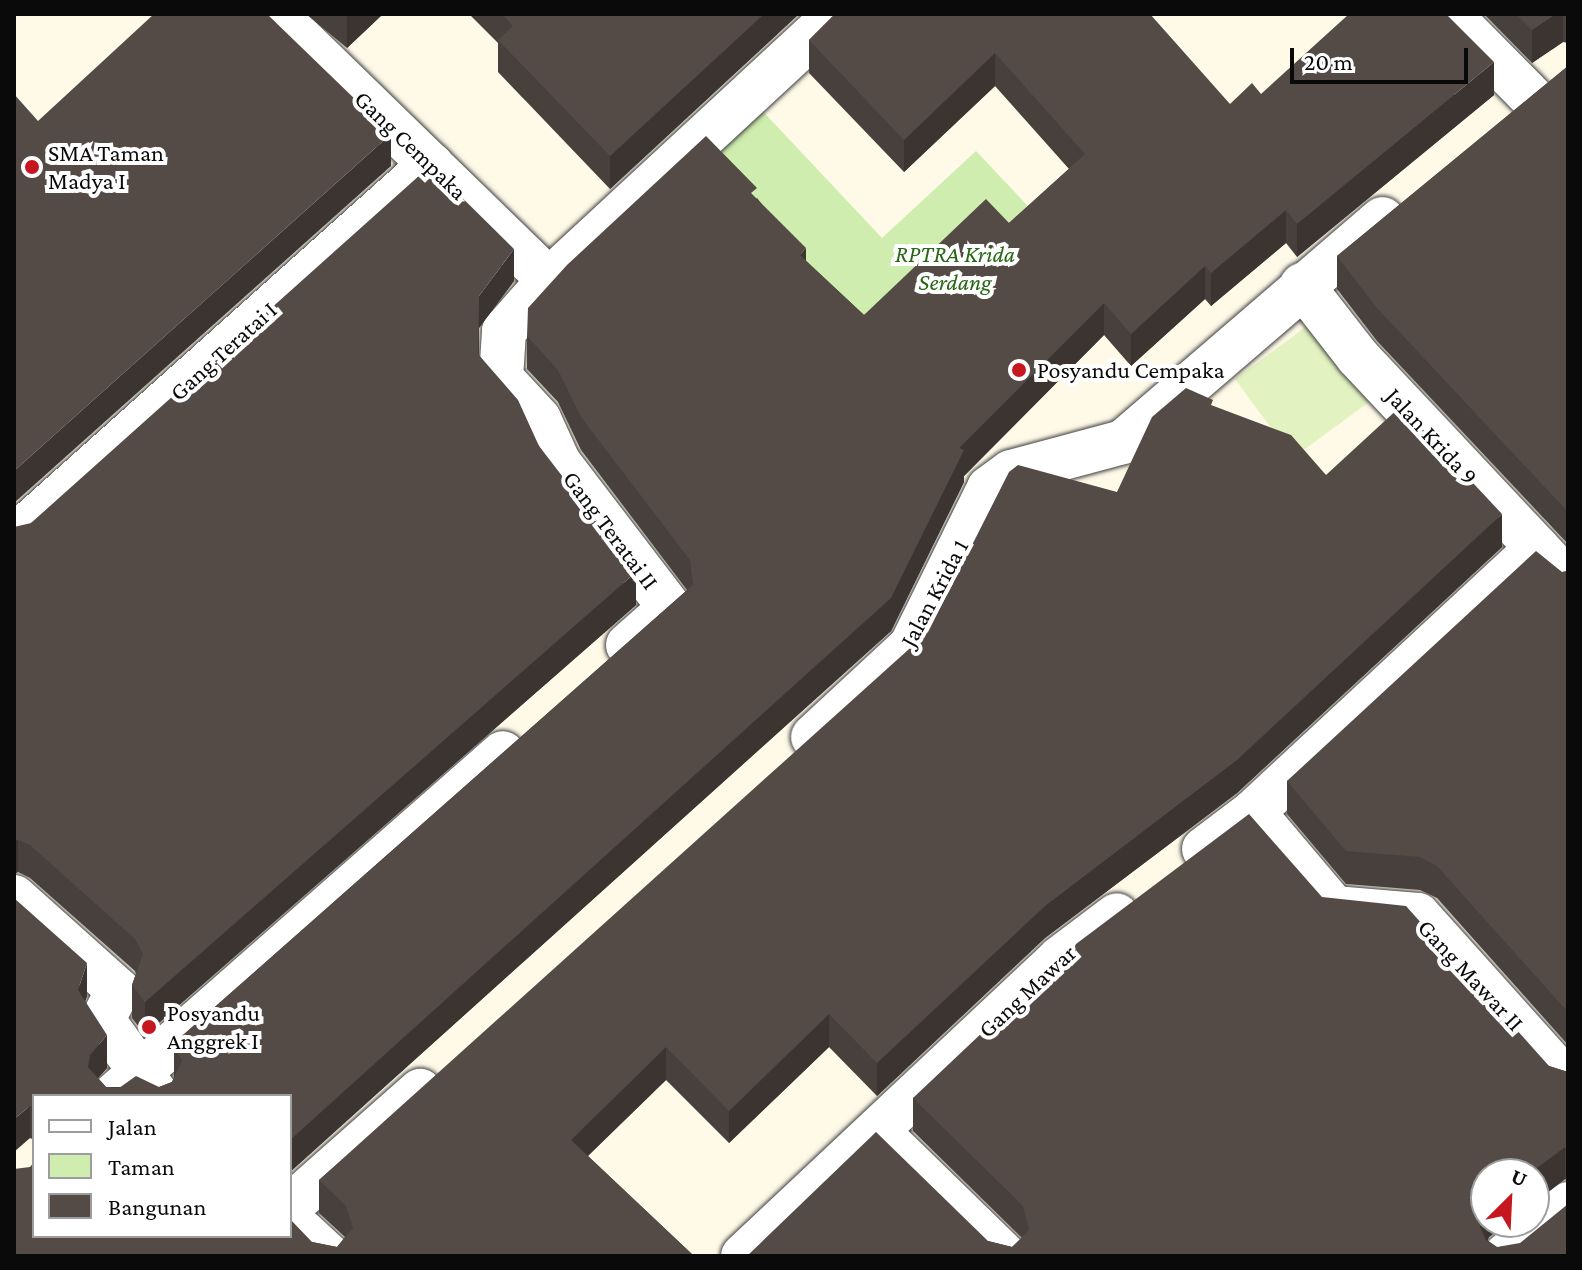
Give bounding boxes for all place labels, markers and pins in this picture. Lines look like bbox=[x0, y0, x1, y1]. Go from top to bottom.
place label: SMA Taman Madya I bbox=[48, 139, 164, 195]
marker: SMA Taman Madya I bbox=[23, 158, 41, 176]
place label: Posyandu Cempaka bbox=[1037, 356, 1225, 384]
marker: Posyandu Cempaka bbox=[1008, 359, 1030, 381]
place label: Posyandu Anggrek I bbox=[167, 999, 260, 1055]
marker: Posyandu Anggrek I bbox=[138, 1016, 160, 1038]

